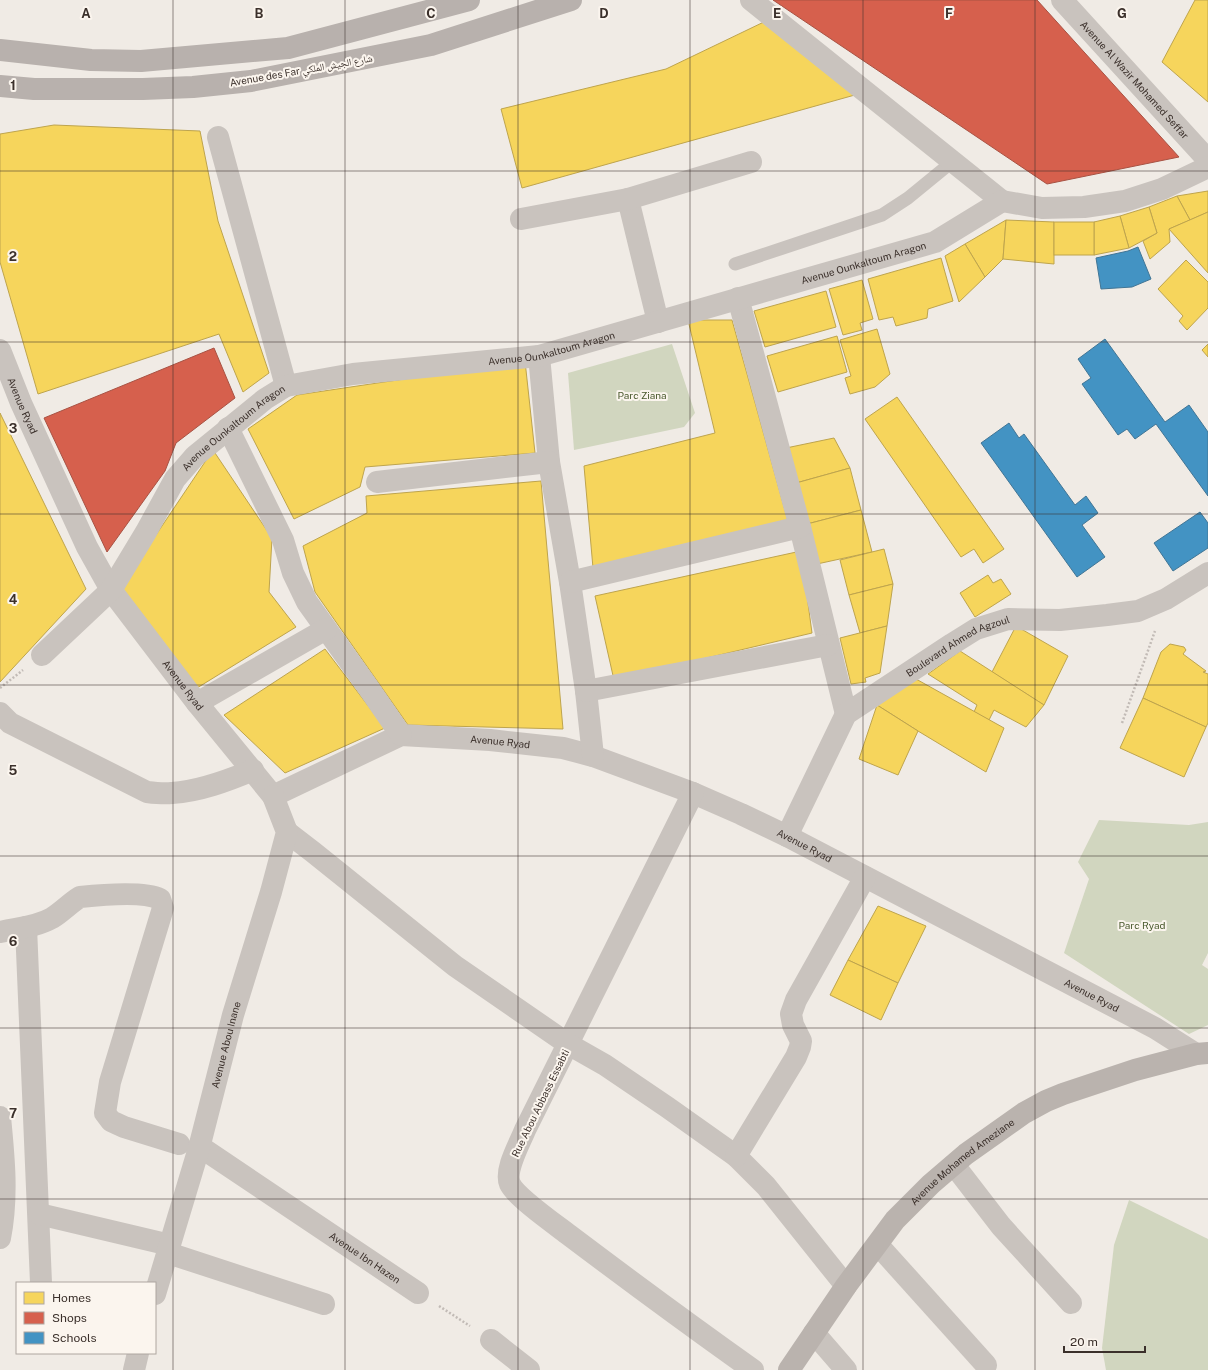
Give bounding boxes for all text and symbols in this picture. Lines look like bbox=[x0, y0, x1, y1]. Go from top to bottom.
text: A bbox=[81, 6, 91, 21]
text: B bbox=[255, 6, 264, 21]
text: C bbox=[426, 6, 436, 21]
text: D bbox=[599, 6, 609, 21]
text: E bbox=[773, 6, 781, 21]
text: F bbox=[945, 6, 953, 21]
text: G bbox=[1117, 6, 1127, 21]
street label: Avenue Al Wazir Mohamed Seffar bbox=[1078, 18, 1192, 141]
street label: Avenue des Far شارع الجيش الملكي bbox=[229, 51, 374, 91]
text: 1 bbox=[10, 78, 16, 93]
street label: Avenue Ounkaltoum Aragon bbox=[800, 239, 928, 286]
text: 2 bbox=[9, 249, 17, 264]
street label: Avenue Ounkaltoum Aragon bbox=[487, 328, 616, 367]
street label: Avenue Ryad bbox=[5, 376, 40, 436]
street label: Avenue Ounkaltoum Aragon bbox=[179, 382, 287, 473]
park label: Parc Ziana bbox=[618, 389, 666, 401]
text: 3 bbox=[9, 421, 18, 436]
text: 4 bbox=[9, 592, 18, 607]
street label: Boulevard Ahmed Agzoul bbox=[903, 613, 1011, 679]
street label: Avenue Ryad bbox=[160, 657, 206, 713]
street label: Avenue Ryad bbox=[470, 733, 531, 750]
text: 5 bbox=[9, 763, 18, 778]
street label: Avenue Ryad bbox=[775, 826, 834, 864]
park label: Parc Ryad bbox=[1119, 919, 1165, 931]
text: 6 bbox=[9, 934, 18, 949]
street label: Avenue Ryad bbox=[1062, 976, 1121, 1014]
street label: Avenue Abou Inane bbox=[209, 1000, 243, 1090]
street label: Rue Abou Abbass Essabti bbox=[509, 1047, 571, 1159]
text: 7 bbox=[9, 1106, 17, 1121]
street label: Avenue Mohamed Ameziane bbox=[908, 1116, 1017, 1207]
street label: Avenue Ibn Hazen bbox=[327, 1229, 403, 1286]
legend bbox=[16, 1282, 156, 1354]
text: Homes bbox=[52, 1291, 91, 1305]
text: Shops bbox=[52, 1311, 87, 1325]
scale bar bbox=[1064, 1328, 1145, 1354]
text: Schools bbox=[52, 1331, 97, 1345]
text: 20 m bbox=[1070, 1335, 1098, 1349]

